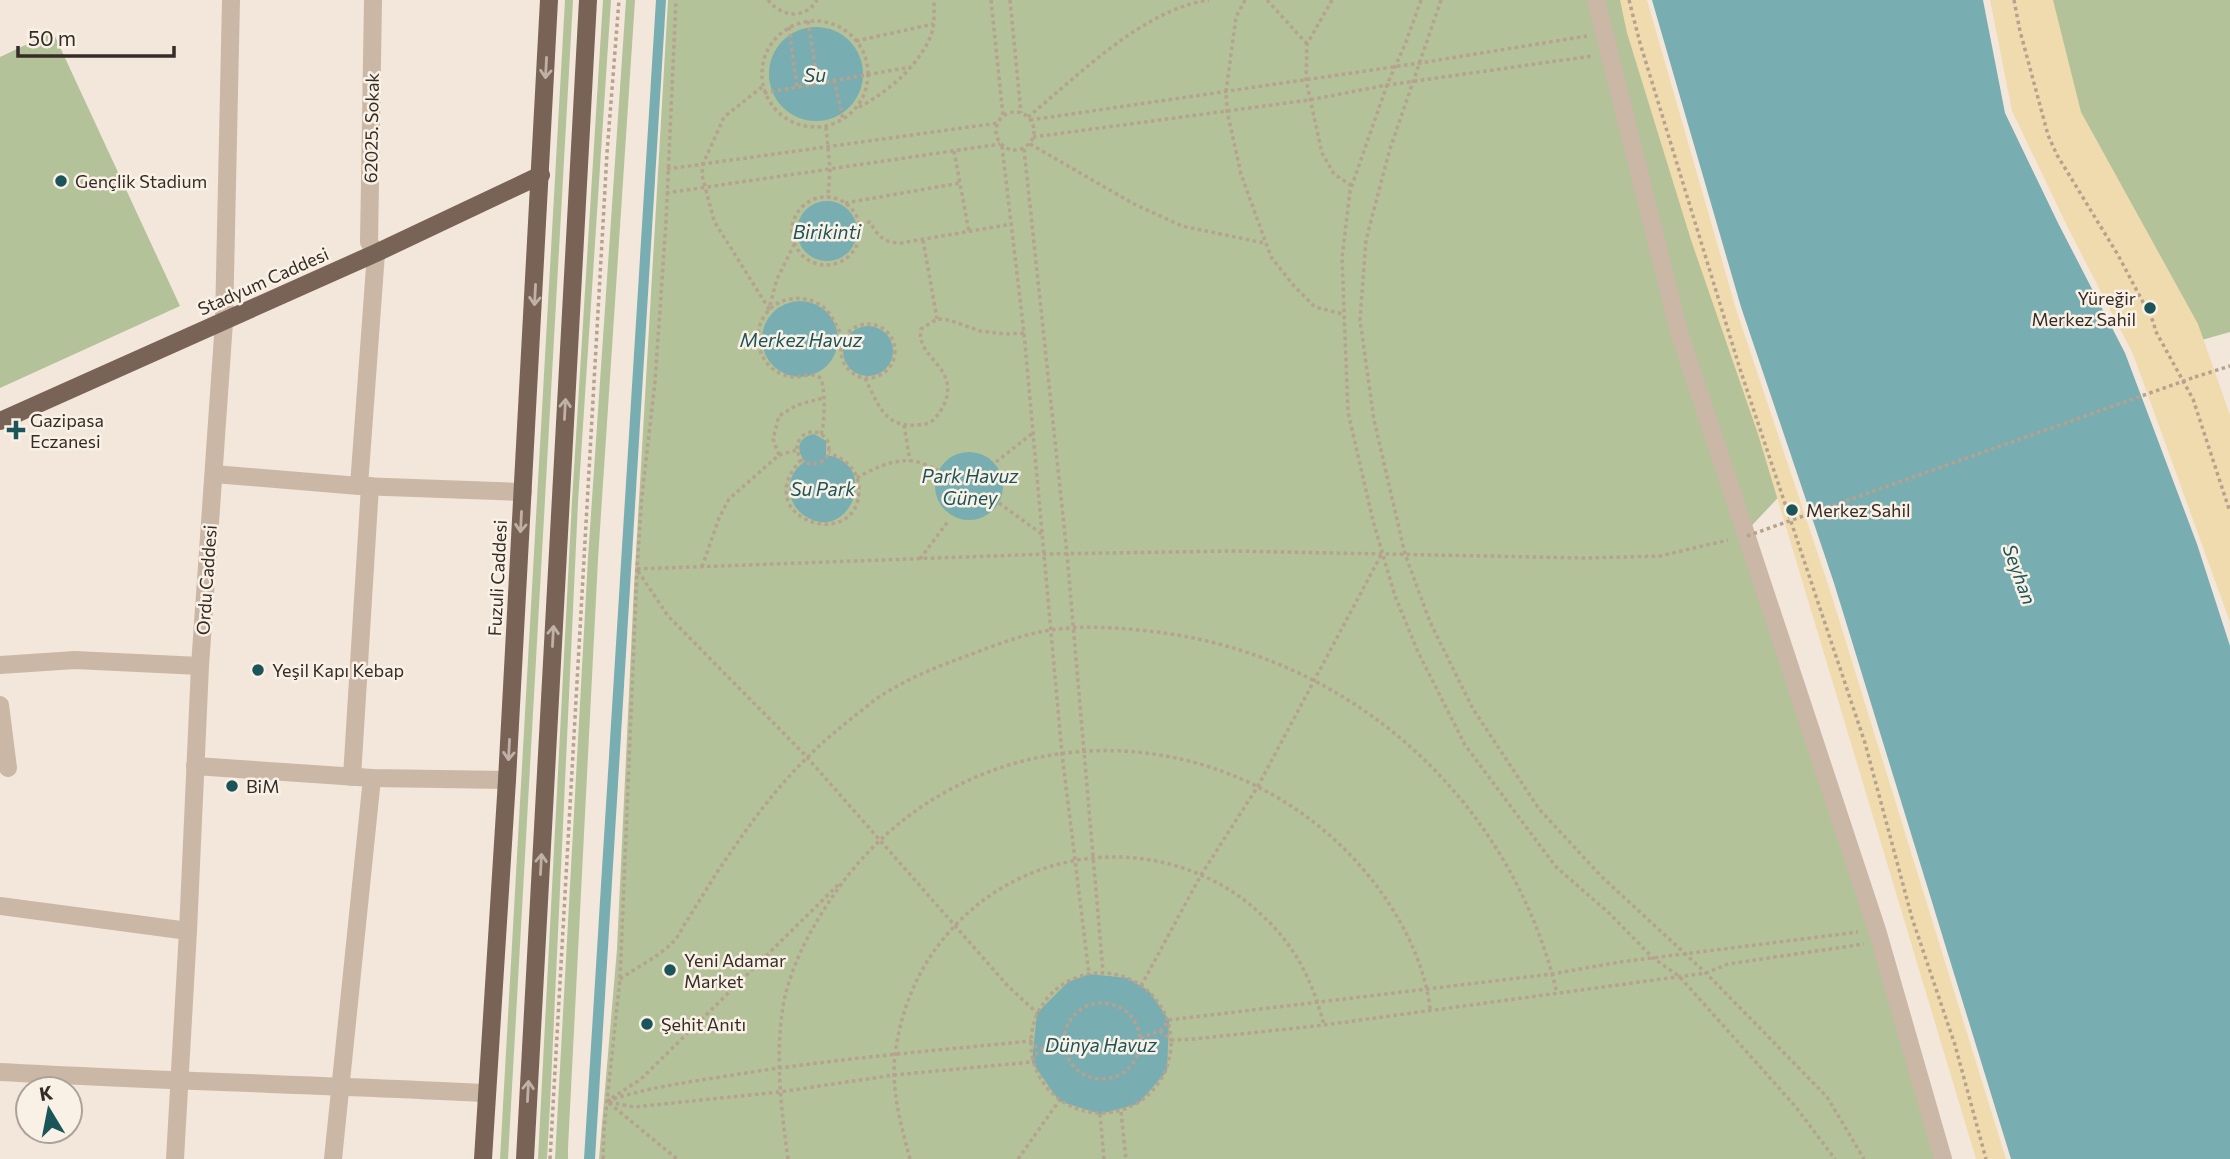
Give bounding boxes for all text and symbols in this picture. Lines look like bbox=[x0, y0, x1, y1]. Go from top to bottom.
scale bar bbox=[18, 14, 173, 58]
text: 50 m bbox=[28, 25, 76, 50]
one-way arrow bbox=[540, 56, 553, 79]
water label: Su bbox=[804, 63, 826, 86]
street label: 62025. Sokak bbox=[359, 72, 383, 183]
place label: Gençlik Stadium bbox=[75, 170, 207, 192]
marker: Gençlik Stadium bbox=[53, 173, 69, 189]
water label: Birikinti bbox=[793, 220, 862, 243]
street label: Stadyum Caddesi bbox=[194, 242, 332, 320]
one-way arrow bbox=[528, 284, 541, 307]
place label: Yüreğir Merkez Sahil bbox=[2031, 287, 2136, 330]
marker: Yüreğir Merkez Sahil bbox=[2142, 300, 2158, 316]
water label: Merkez Havuz bbox=[740, 328, 863, 351]
one-way arrow bbox=[559, 398, 572, 421]
place label: Gazipasa Eczanesi bbox=[30, 409, 104, 452]
marker: Gazipasa Eczanesi bbox=[8, 422, 24, 438]
water label: Park Havuz Güney bbox=[922, 464, 1019, 509]
water label: Su Park bbox=[790, 477, 856, 500]
place label: Merkez Sahil bbox=[1806, 499, 1911, 521]
marker: Merkez Sahil bbox=[1784, 502, 1800, 518]
one-way arrow bbox=[515, 511, 528, 534]
street label: Fuzuli Caddesi bbox=[483, 519, 511, 637]
street label: Ordu Caddesi bbox=[191, 524, 221, 636]
water label: Seyhan bbox=[1999, 541, 2042, 607]
one-way arrow bbox=[547, 626, 560, 648]
place label: Yeşil Kapı Kebap bbox=[272, 659, 404, 681]
marker: Yeşil Kapı Kebap bbox=[250, 662, 266, 678]
one-way arrow bbox=[502, 738, 515, 761]
place label: BiM bbox=[246, 775, 279, 797]
marker: BiM bbox=[224, 778, 240, 794]
one-way arrow bbox=[534, 852, 547, 875]
place label: Yeni Adamar Market bbox=[684, 949, 786, 992]
marker: Yeni Adamar Market bbox=[662, 962, 678, 978]
place label: Şehit Anıtı bbox=[661, 1013, 746, 1035]
marker: Şehit Anıtı bbox=[639, 1016, 655, 1032]
water label: Dünya Havuz bbox=[1045, 1033, 1157, 1056]
north arrow bbox=[14, 1075, 84, 1145]
text: K bbox=[37, 1080, 54, 1105]
one-way arrow bbox=[522, 1080, 535, 1103]

